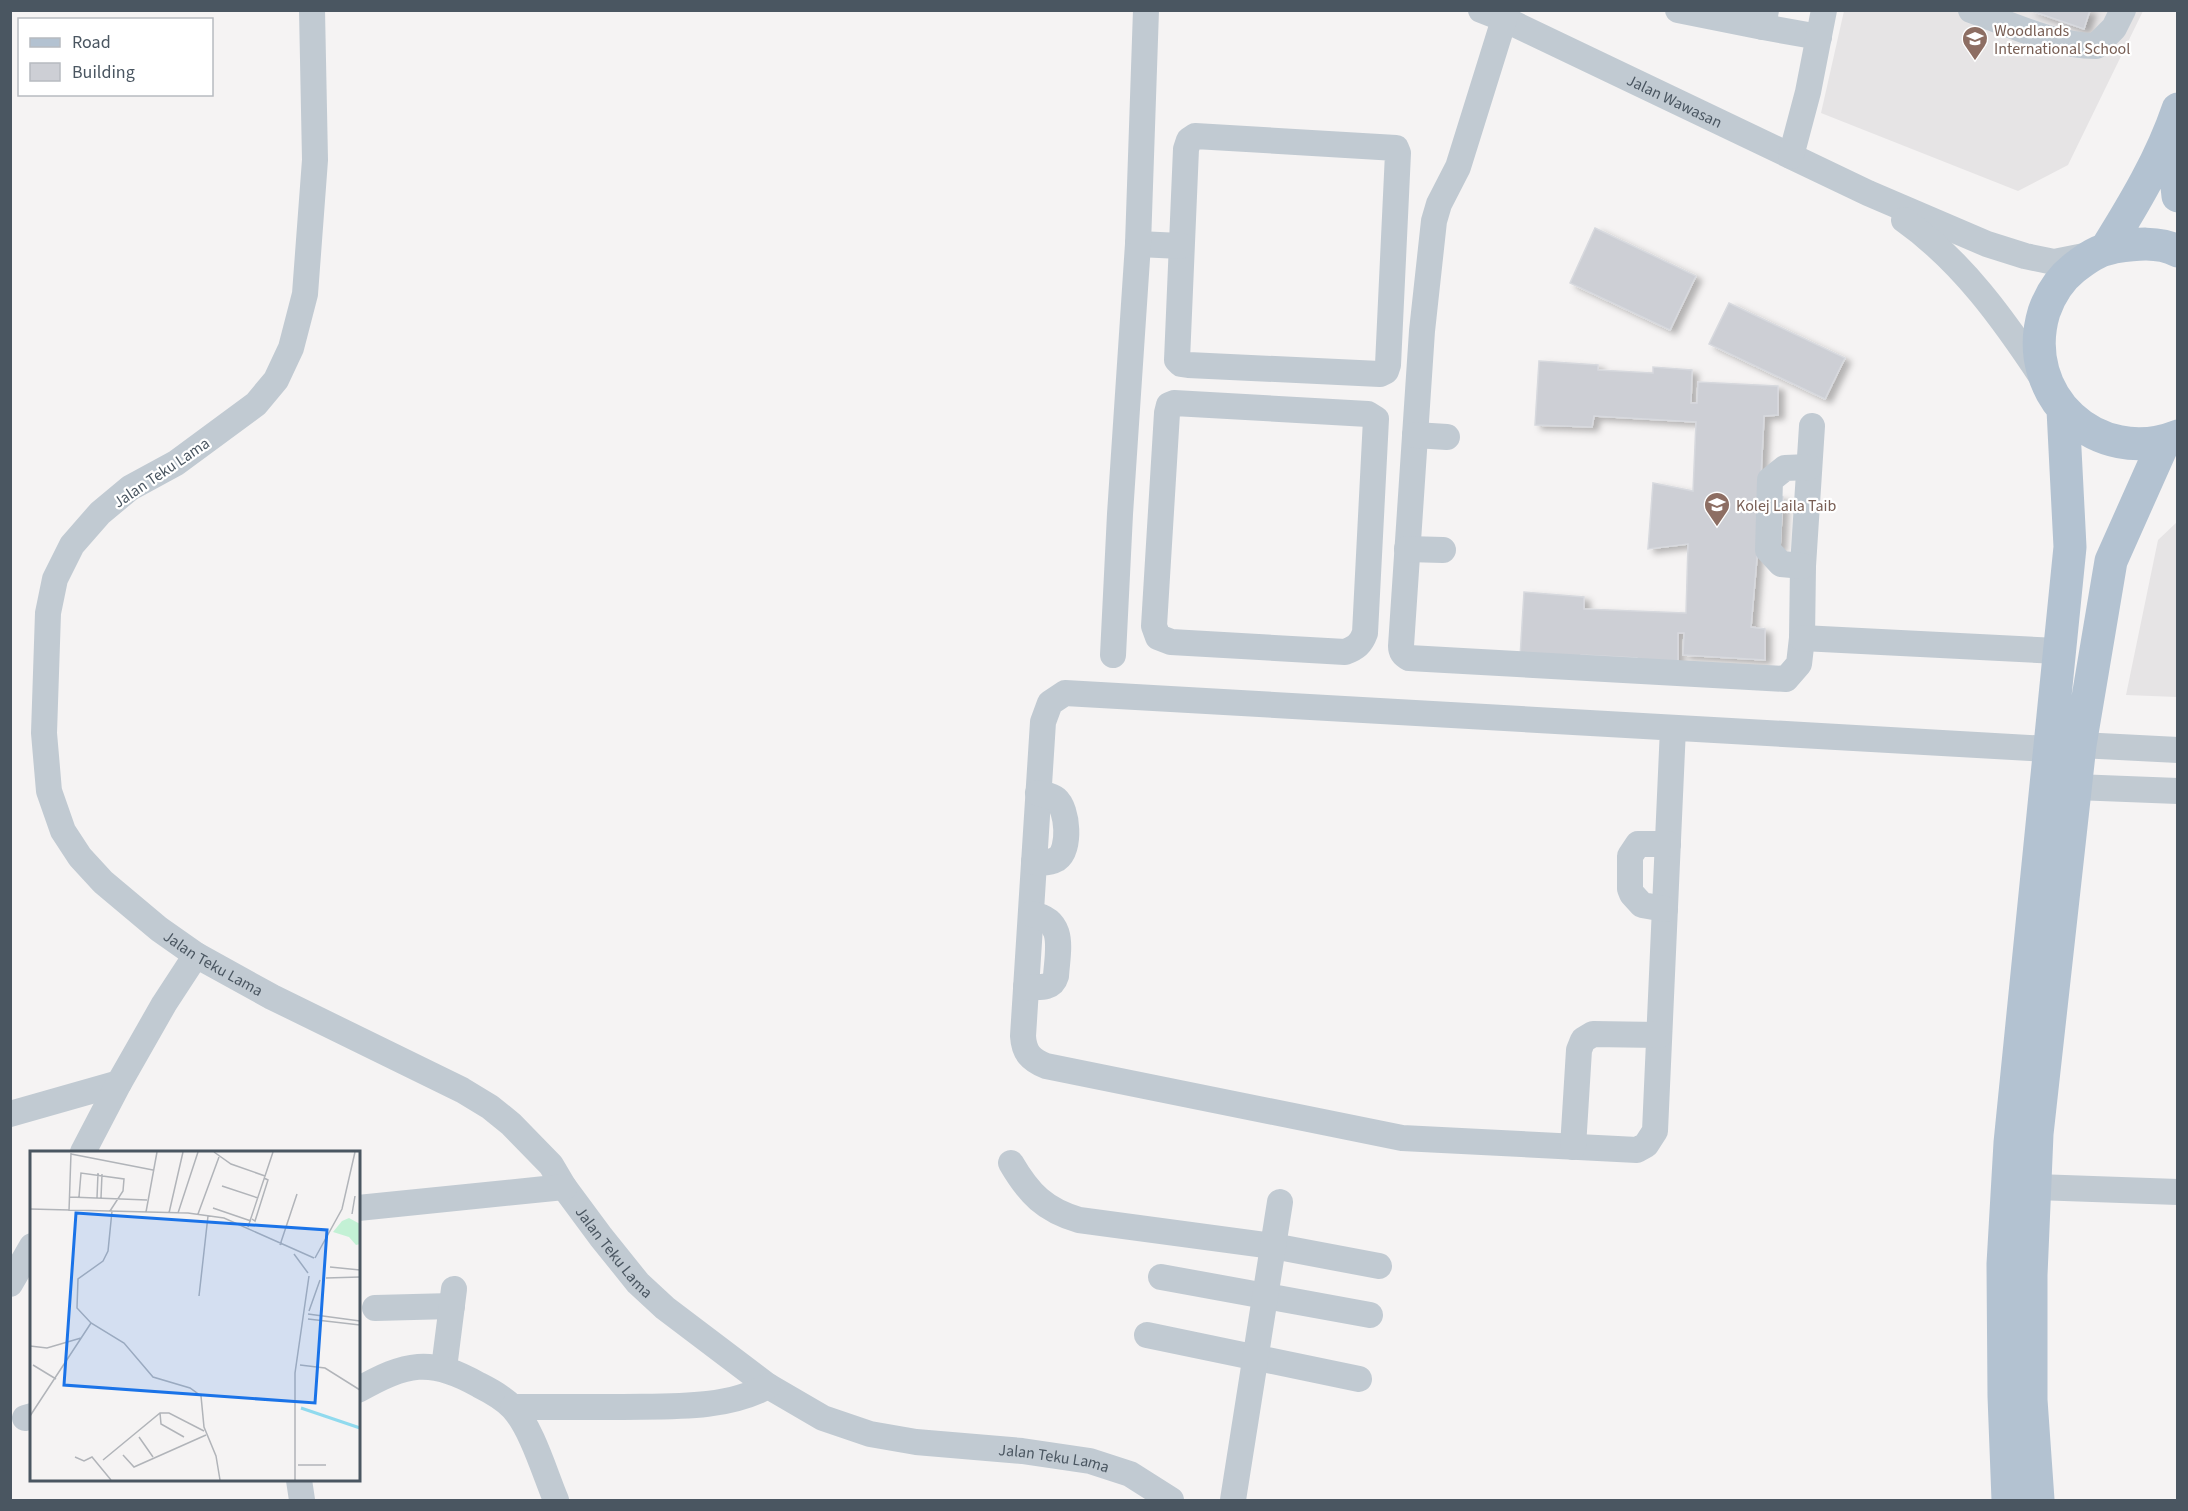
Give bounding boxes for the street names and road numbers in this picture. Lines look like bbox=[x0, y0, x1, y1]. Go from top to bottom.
street label: Jalan Wawasan bbox=[1623, 69, 1726, 134]
street label: Jalan Teku Lama bbox=[109, 432, 214, 513]
street label: Jalan Teku Lama bbox=[159, 926, 267, 1002]
street label: Jalan Teku Lama bbox=[570, 1202, 657, 1303]
street label: Jalan Teku Lama bbox=[998, 1439, 1112, 1479]

